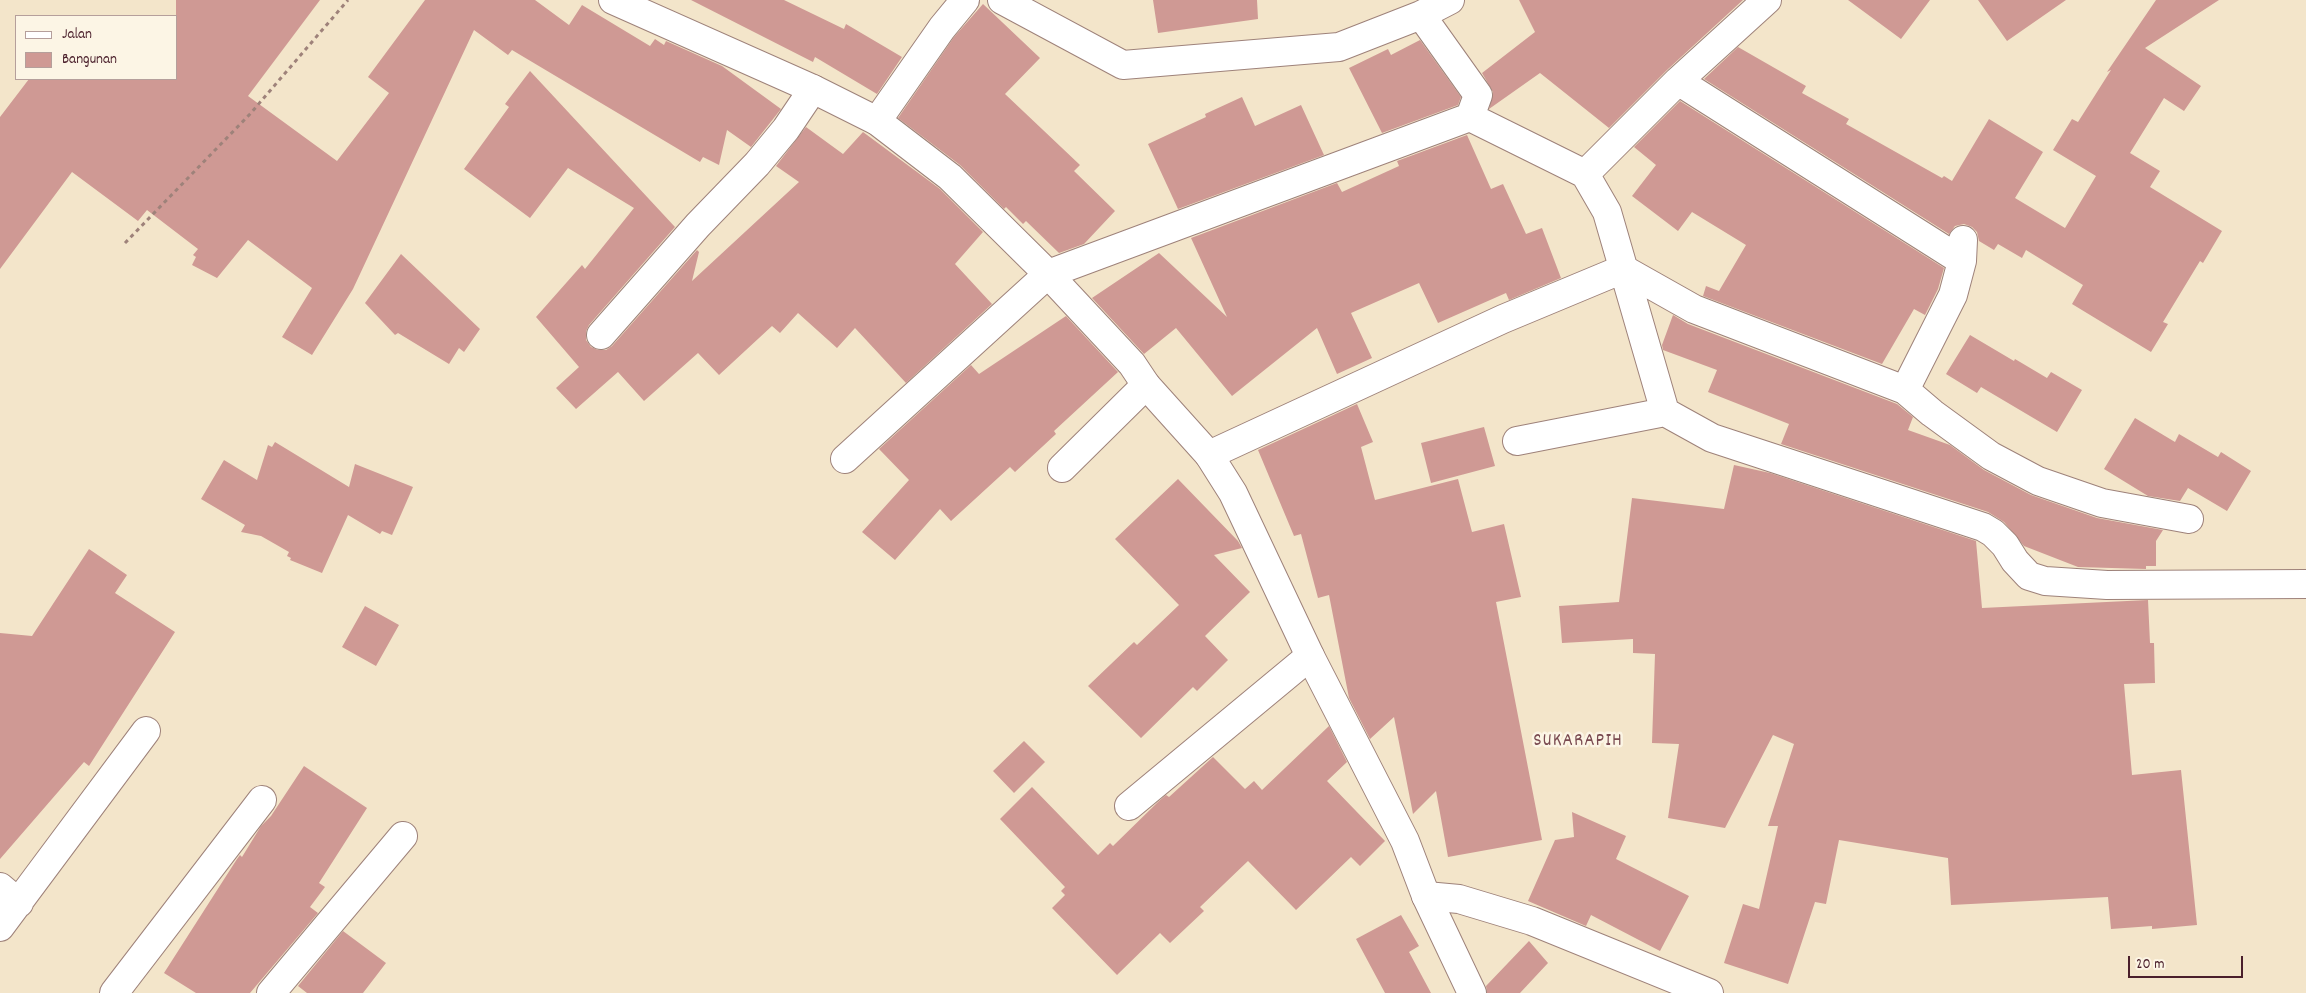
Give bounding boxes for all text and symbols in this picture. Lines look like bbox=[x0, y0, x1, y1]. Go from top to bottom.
legend bbox=[15, 15, 178, 80]
text: Jalan bbox=[62, 24, 92, 46]
text: Bangunan bbox=[62, 49, 117, 71]
district label: SUKARAPIH bbox=[1532, 731, 1624, 753]
scale bar bbox=[2131, 946, 2246, 978]
text: 20 m bbox=[2136, 954, 2164, 976]

